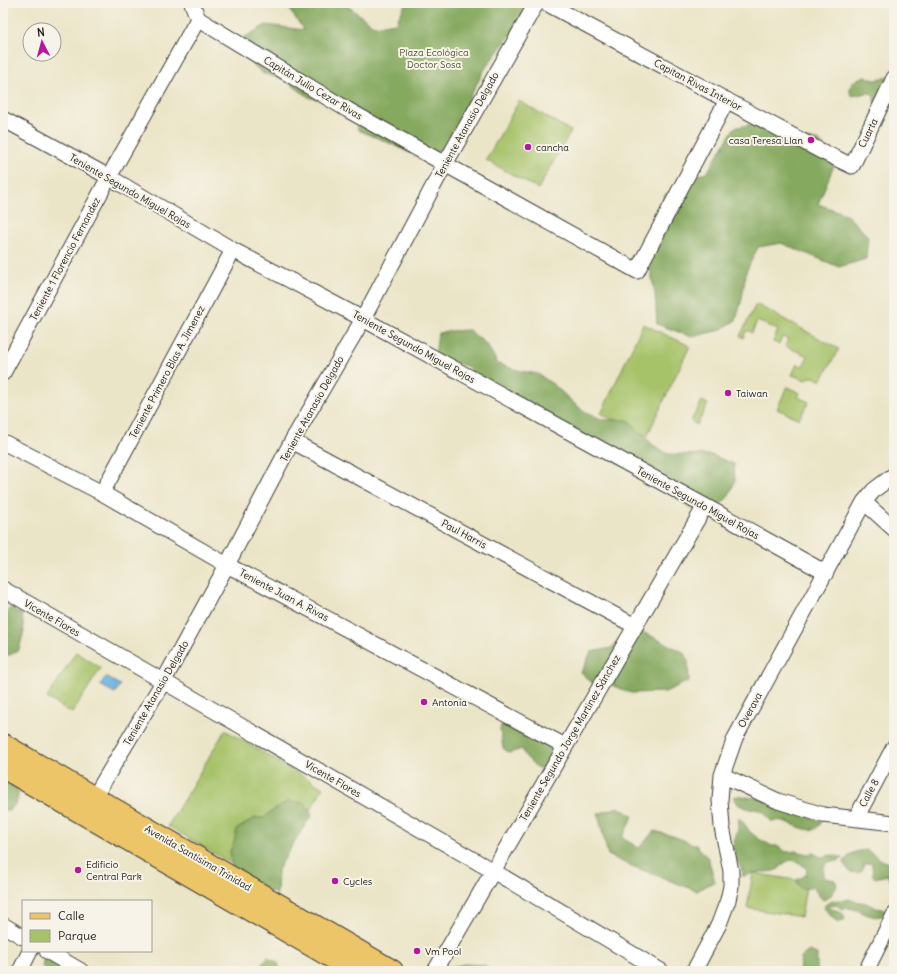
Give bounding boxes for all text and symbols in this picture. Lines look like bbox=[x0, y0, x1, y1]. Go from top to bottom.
north arrow bbox=[22, 22, 62, 62]
text: N bbox=[36, 25, 45, 39]
park label: Plaza Ecológica Doctor Sosa bbox=[399, 46, 469, 71]
street label: Capitán Julio Cezar Rivas bbox=[261, 53, 365, 123]
street label: Capitan Rivas Interior bbox=[652, 56, 744, 114]
street label: Teniente Atanasio Delgado bbox=[432, 69, 502, 180]
street label: Cuarta bbox=[855, 116, 881, 150]
place label: casa Teresa Llan bbox=[729, 134, 803, 147]
marker: casa Teresa Llan bbox=[806, 135, 816, 145]
place label: cancha bbox=[536, 141, 569, 154]
marker: cancha bbox=[523, 142, 533, 152]
street label: Teniente Segundo Miguel Rojas bbox=[67, 151, 193, 231]
street label: Teniente 1 Florencio Fernandez bbox=[27, 195, 103, 323]
street label: Teniente Primero Blas A. Jimenez bbox=[126, 303, 208, 441]
street label: Teniente Segundo Miguel Rojas bbox=[350, 308, 478, 386]
street label: Teniente Atanasio Delgado bbox=[277, 353, 347, 464]
place label: Taiwan bbox=[736, 387, 768, 400]
marker: Taiwan bbox=[723, 388, 733, 398]
street label: Teniente Segundo Miguel Rojas bbox=[634, 464, 762, 542]
street label: Paul Harris bbox=[439, 517, 489, 552]
street label: Teniente Juan A. Rivas bbox=[237, 566, 331, 624]
street label: Vicente Flores bbox=[22, 597, 83, 640]
street label: Teniente Atanasio Delgado bbox=[121, 638, 192, 748]
street label: Teniente Segundo Jorge Martinez Sánchez bbox=[517, 652, 623, 824]
street label: Overava bbox=[735, 690, 765, 730]
place label: Antonia bbox=[432, 696, 467, 709]
marker: Antonia bbox=[419, 697, 429, 707]
street label: Vicente Flores bbox=[303, 758, 364, 801]
street label: Calle 8 bbox=[856, 776, 882, 809]
street label: Avenida Santísima Trinidad bbox=[142, 822, 254, 894]
place label: Edificio Central Park bbox=[86, 858, 142, 883]
marker: Edificio Central Park bbox=[73, 865, 83, 875]
place label: Cycles bbox=[343, 875, 373, 888]
marker: Cycles bbox=[330, 876, 340, 886]
legend bbox=[22, 900, 152, 952]
text: Calle bbox=[58, 908, 85, 923]
text: Parque bbox=[58, 928, 97, 943]
place label: Vm Pool bbox=[425, 945, 461, 958]
marker: Vm Pool bbox=[412, 946, 422, 956]

